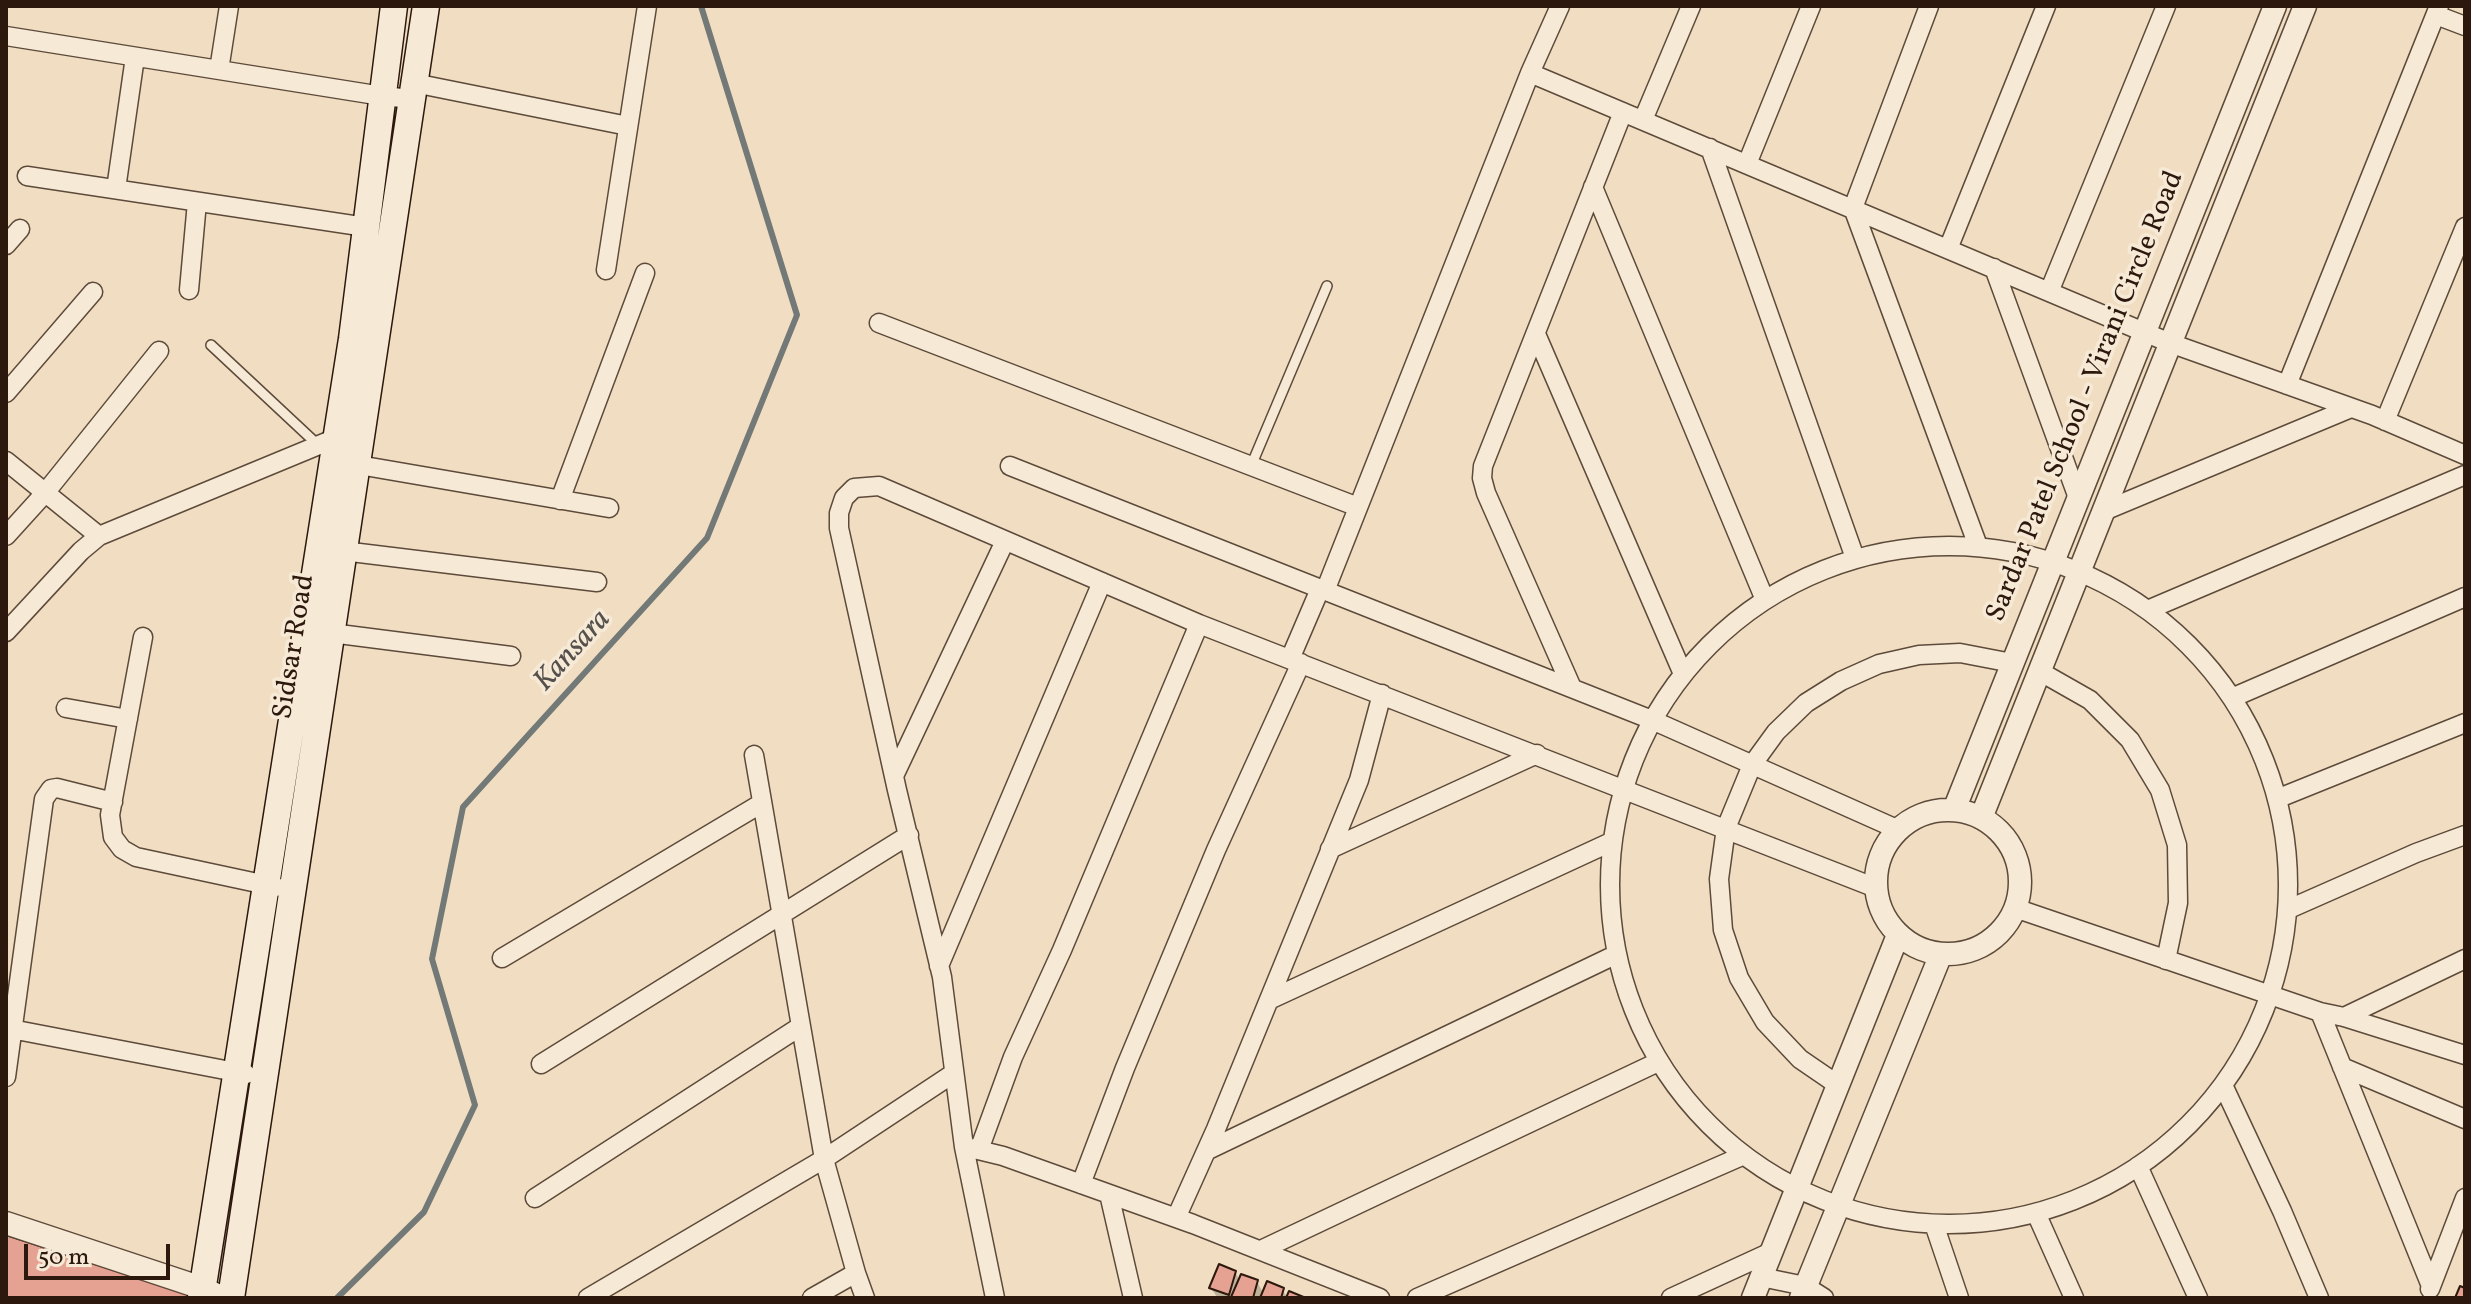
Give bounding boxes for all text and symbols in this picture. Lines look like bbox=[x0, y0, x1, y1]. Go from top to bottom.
street label: Sardar Patel School - Virani Circle Road bbox=[1981, 167, 2193, 627]
street label: Sidsar Road bbox=[268, 572, 324, 722]
water label: Kansara bbox=[528, 604, 620, 700]
scale bar bbox=[28, 1228, 174, 1278]
text: 50 m bbox=[38, 1241, 90, 1275]

